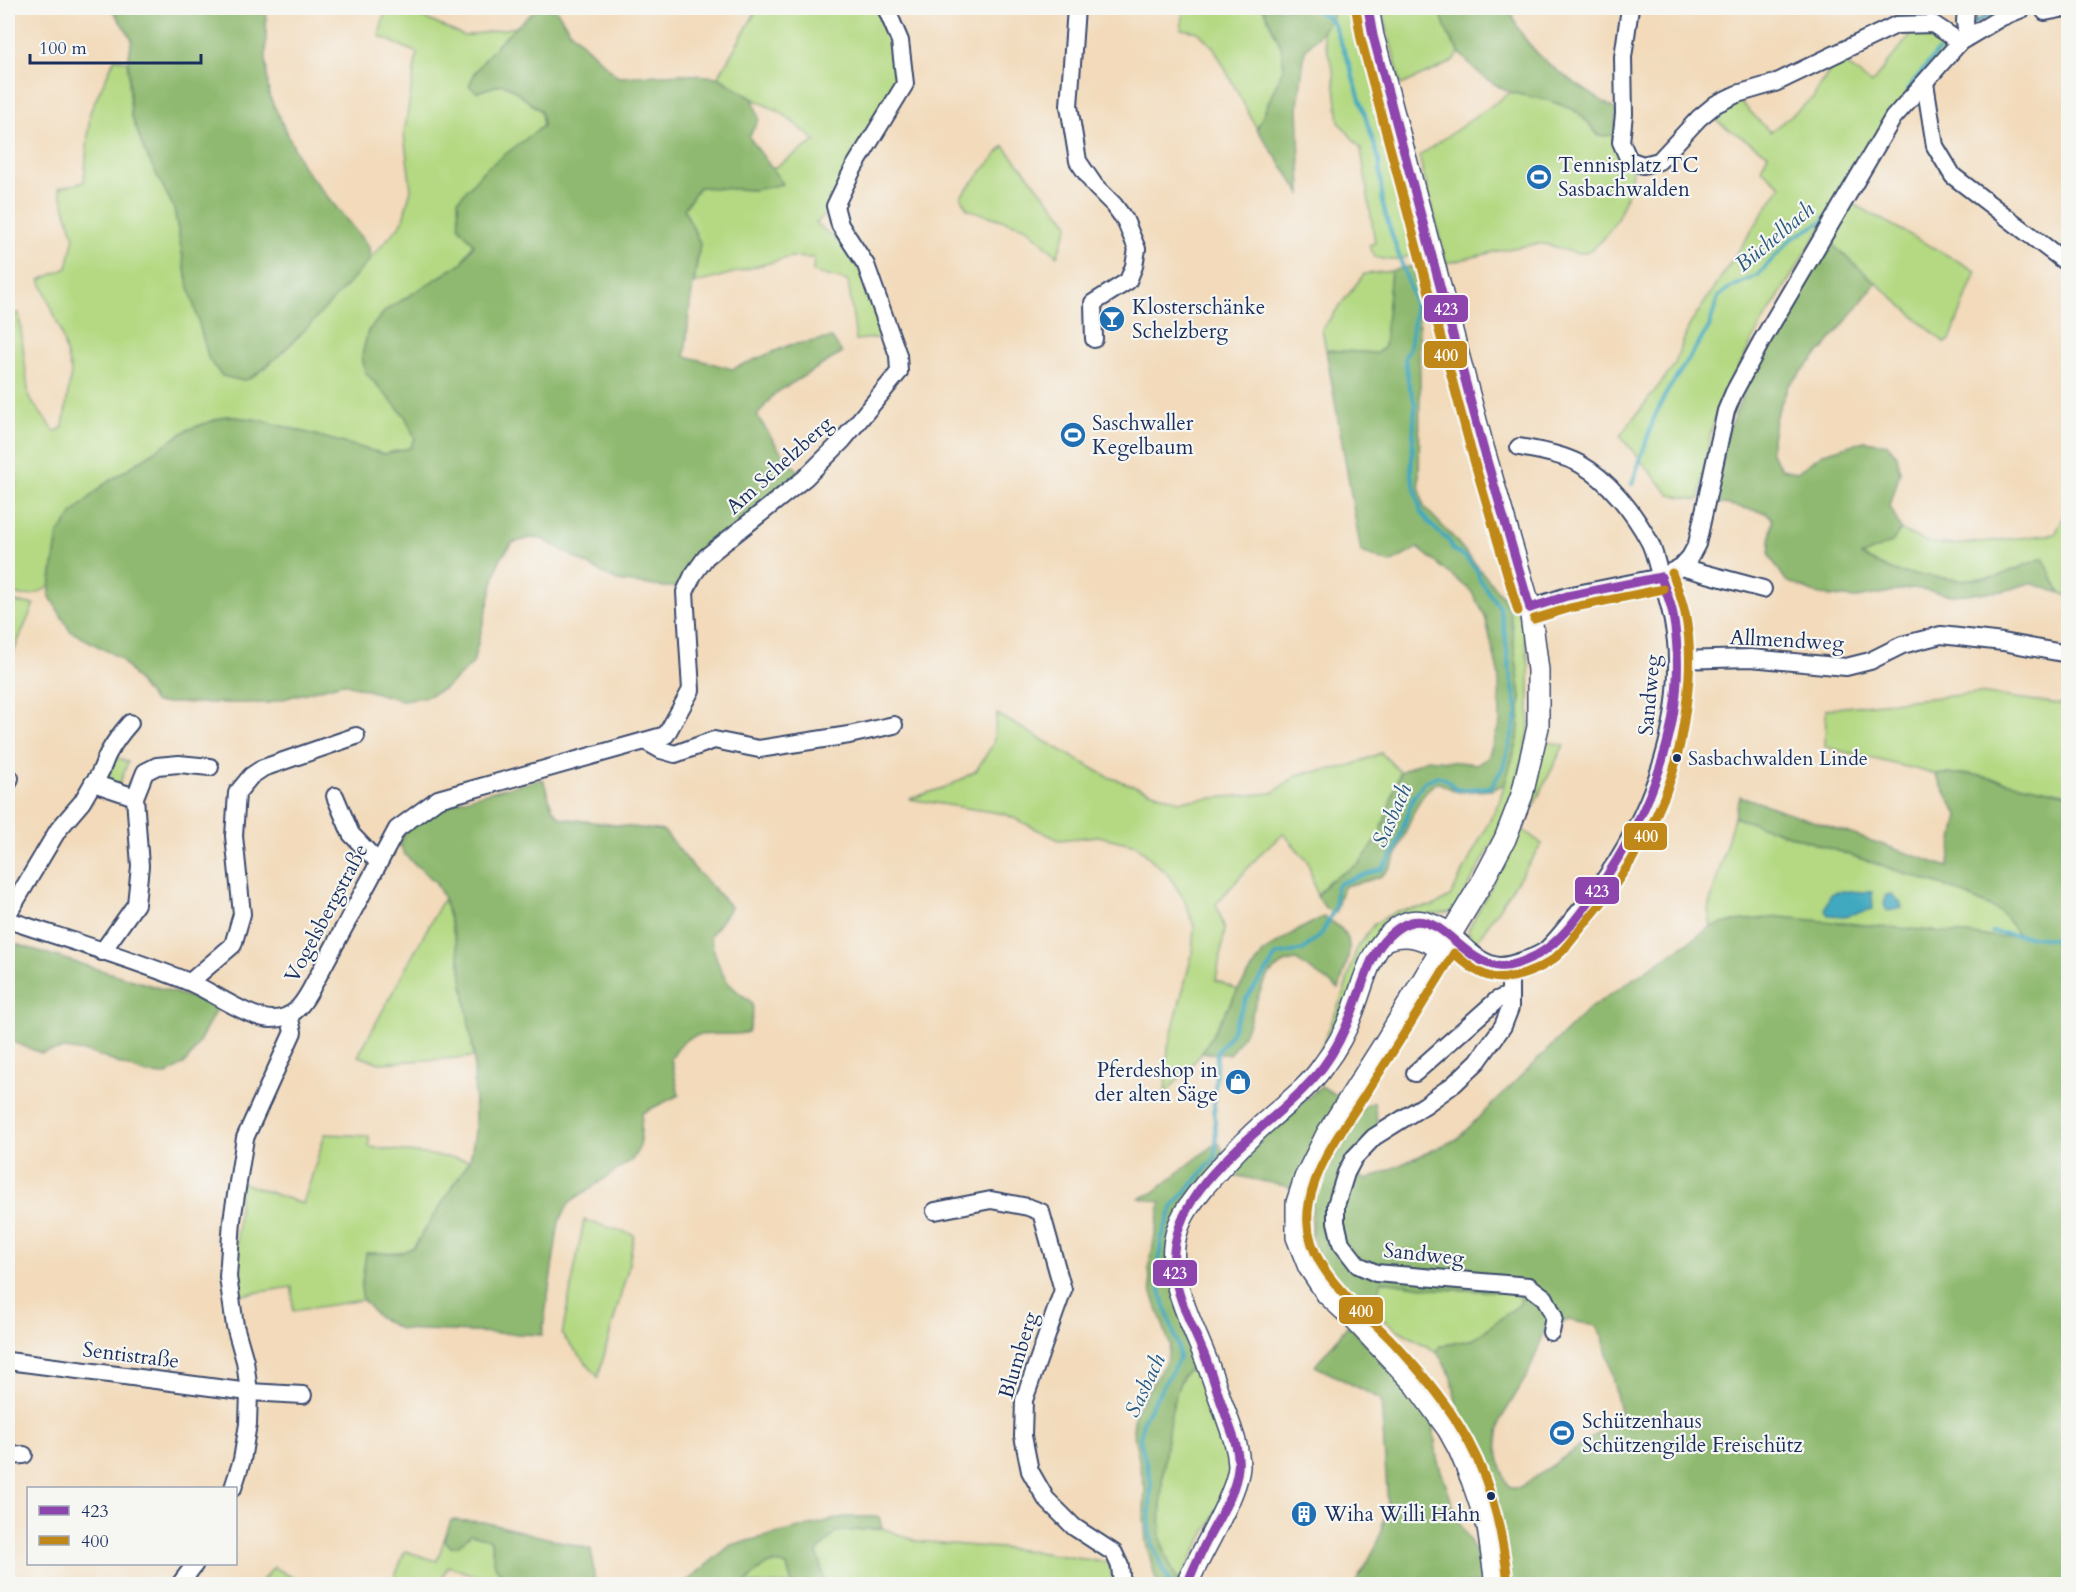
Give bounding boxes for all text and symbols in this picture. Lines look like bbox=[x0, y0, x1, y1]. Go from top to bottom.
scale bar bbox=[30, 27, 201, 65]
text: 100 m bbox=[39, 36, 87, 61]
place label: Tennisplatz TC Sasbachwalden bbox=[1558, 151, 1698, 204]
sports icon: Tennisplatz TC Sasbachwalden bbox=[1524, 162, 1554, 192]
water label: Büchelbach bbox=[1729, 194, 1821, 279]
place label: Klosterschänke Schelzberg bbox=[1132, 293, 1265, 346]
line badge: 423 bbox=[1423, 294, 1469, 323]
text: 423 bbox=[1434, 299, 1458, 321]
bar icon: Klosterschänke Schelzberg bbox=[1097, 304, 1127, 334]
line badge: 400 bbox=[1423, 340, 1468, 369]
text: 400 bbox=[1434, 345, 1458, 367]
street label: Am Schelzberg bbox=[720, 409, 839, 521]
place label: Saschwaller Kegelbaum bbox=[1092, 409, 1194, 462]
sports icon: Saschwaller Kegelbaum bbox=[1058, 420, 1088, 450]
street label: Allmendweg bbox=[1729, 623, 1845, 658]
street label: Sandweg bbox=[1632, 653, 1667, 737]
place label: Sasbachwalden Linde bbox=[1688, 745, 1868, 772]
marker: Sasbachwalden Linde bbox=[1671, 752, 1683, 764]
water label: Sasbach bbox=[1365, 778, 1419, 852]
line badge: 400 bbox=[1623, 822, 1668, 851]
text: 400 bbox=[1634, 826, 1658, 848]
street label: Vogelsbergstraße bbox=[278, 839, 375, 988]
line badge: 423 bbox=[1574, 876, 1620, 905]
text: 423 bbox=[1585, 881, 1609, 903]
place label: Pferdeshop in der alten Säge bbox=[1095, 1056, 1218, 1109]
shop icon: Pferdeshop in der alten Säge bbox=[1223, 1067, 1253, 1097]
street label: Sandweg bbox=[1382, 1236, 1466, 1273]
line badge: 423 bbox=[1152, 1259, 1198, 1287]
text: 423 bbox=[1163, 1263, 1187, 1285]
line badge: 400 bbox=[1338, 1296, 1384, 1325]
text: 400 bbox=[1349, 1301, 1373, 1323]
street label: Blumberg bbox=[992, 1308, 1045, 1402]
street label: Sentistraße bbox=[81, 1335, 181, 1376]
water label: Sasbach bbox=[1117, 1348, 1173, 1422]
place label: Schützenhaus Schützengilde Freischütz bbox=[1582, 1407, 1803, 1460]
sports icon: Schützenhaus Schützengilde Freischütz bbox=[1547, 1418, 1577, 1448]
legend bbox=[27, 1487, 237, 1565]
unlabelled marker bbox=[1485, 1490, 1497, 1502]
text: 423 bbox=[81, 1499, 109, 1524]
building icon: Wiha Willi Hahn bbox=[1289, 1499, 1319, 1529]
place label: Wiha Willi Hahn bbox=[1323, 1500, 1481, 1529]
text: 400 bbox=[81, 1529, 109, 1554]

